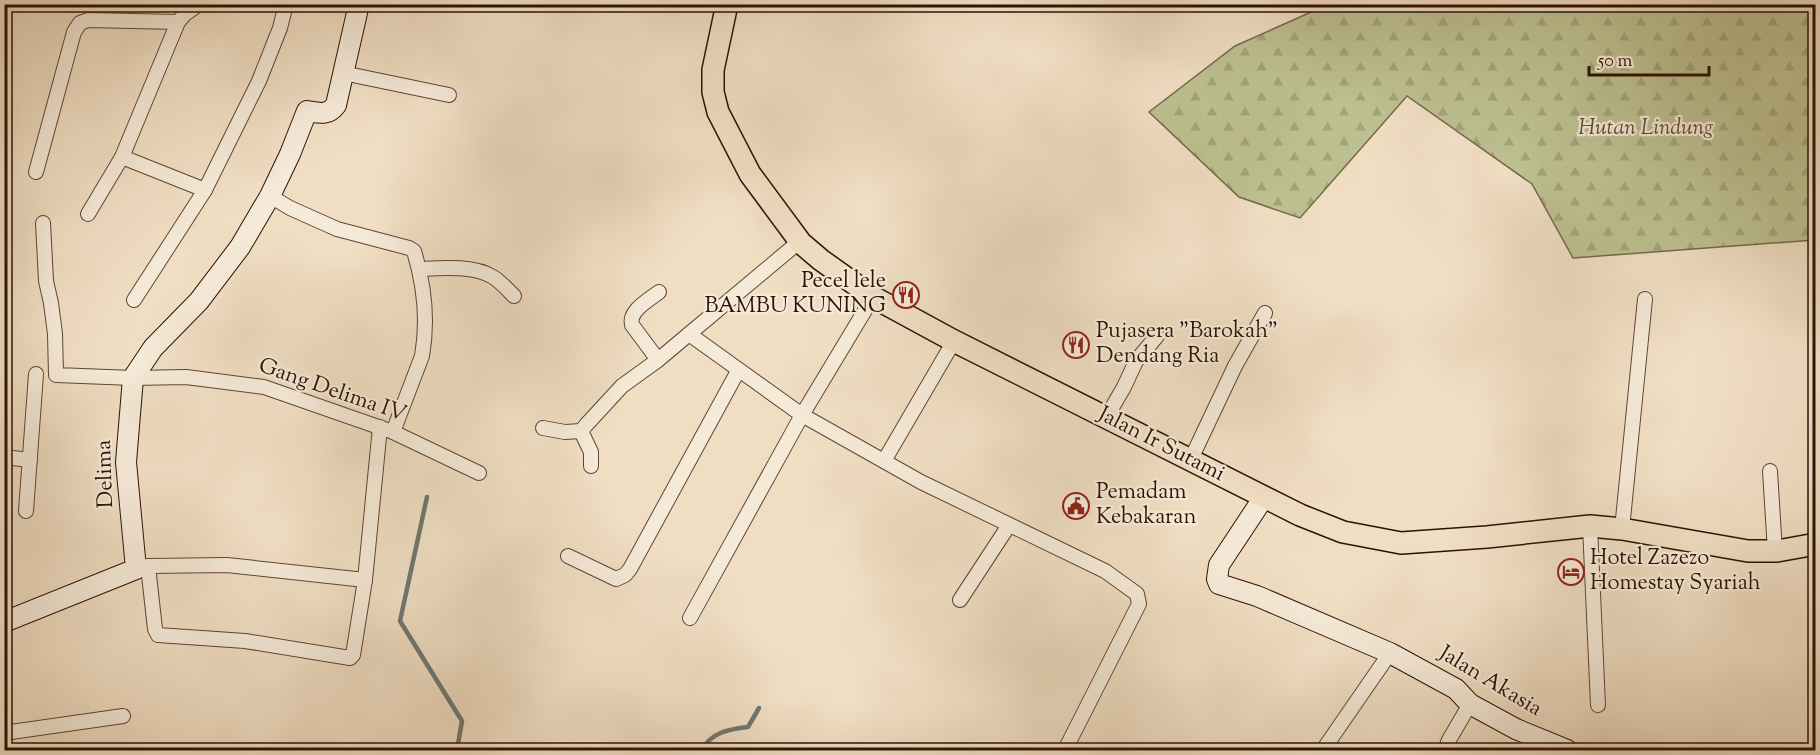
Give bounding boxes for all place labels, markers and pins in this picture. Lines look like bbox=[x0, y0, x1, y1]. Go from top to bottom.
place label: Pecel lele BAMBU KUNING bbox=[704, 266, 886, 323]
restaurant icon: Pecel lele BAMBU KUNING bbox=[891, 280, 921, 310]
place label: Pujasera "Barokah" Dendang Ria bbox=[1096, 316, 1278, 373]
restaurant icon: Pujasera "Barokah" Dendang Ria bbox=[1061, 330, 1091, 360]
place label: Pemadam Kebakaran bbox=[1096, 477, 1196, 534]
public building icon: Pemadam Kebakaran bbox=[1061, 491, 1091, 521]
place label: Hotel Zazezo Homestay Syariah bbox=[1590, 543, 1761, 600]
hotel icon: Hotel Zazezo Homestay Syariah bbox=[1556, 557, 1586, 587]

